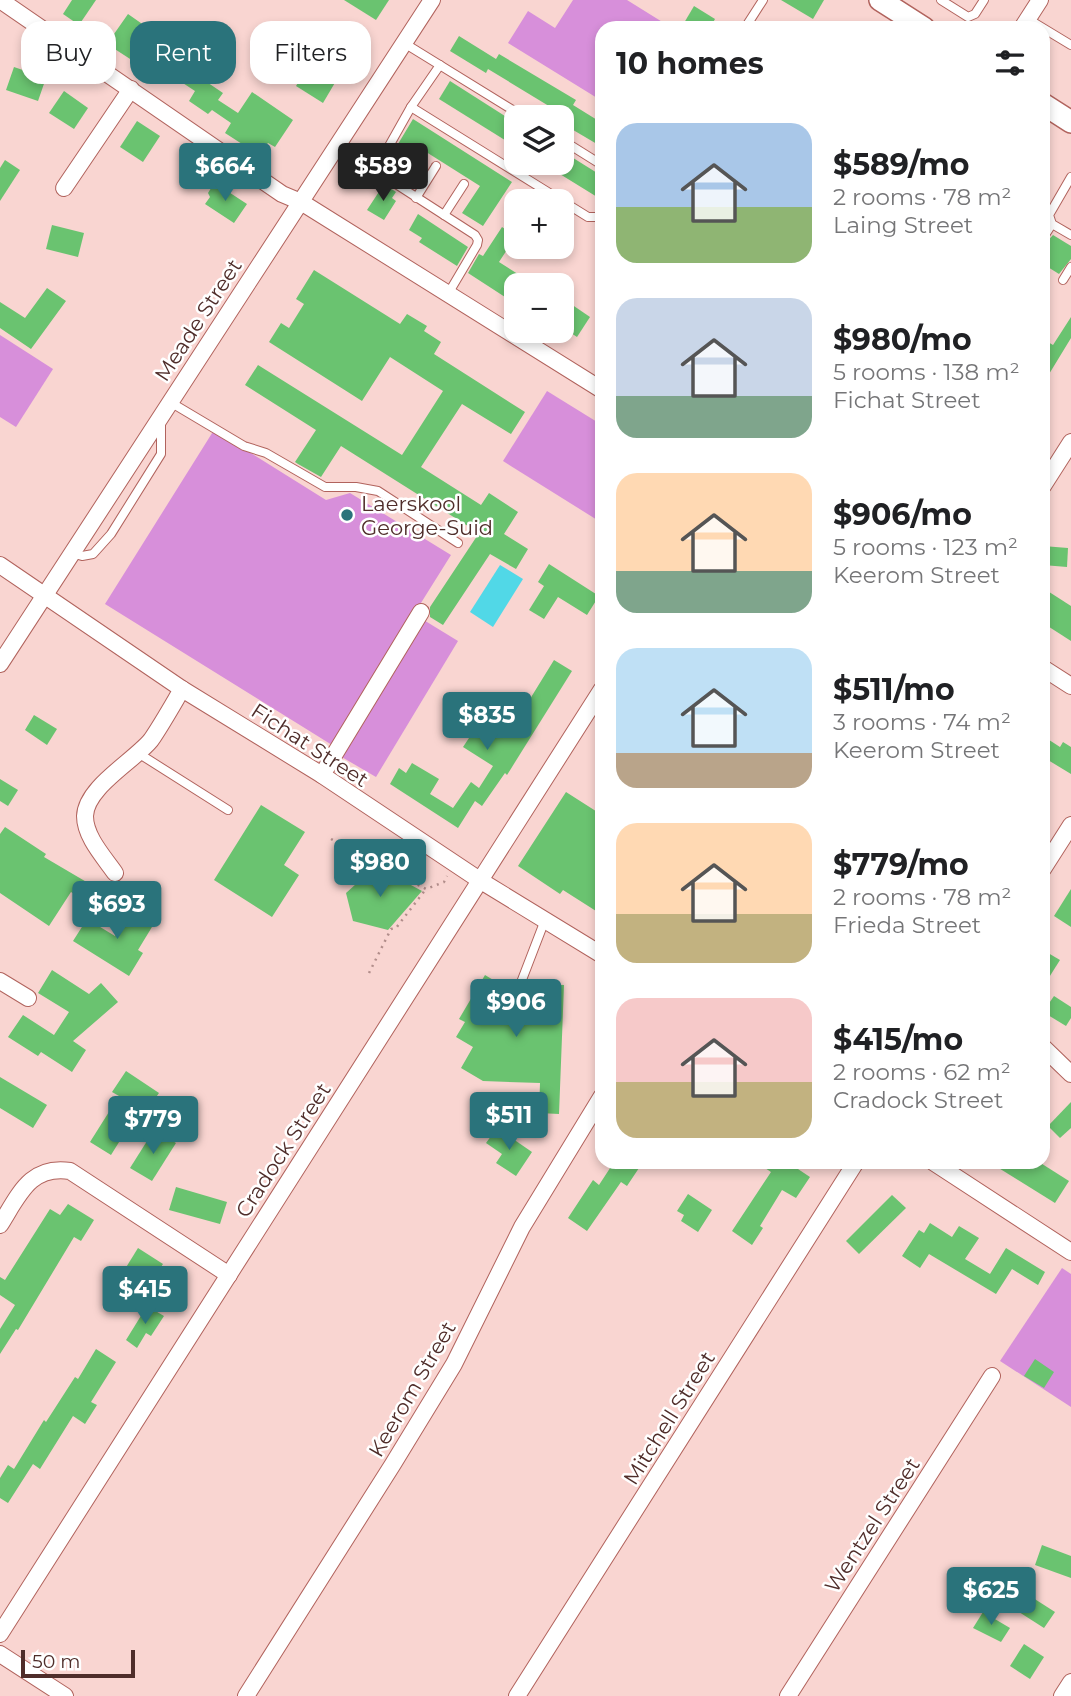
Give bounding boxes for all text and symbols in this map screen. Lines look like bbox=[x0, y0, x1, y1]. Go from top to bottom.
chip: Buy bbox=[21, 21, 116, 84]
chip: Rent bbox=[130, 21, 236, 84]
chip: Filters bbox=[250, 21, 371, 84]
icon: filters bbox=[991, 44, 1029, 82]
text: 10 homes bbox=[616, 45, 764, 82]
map controls bbox=[504, 105, 574, 343]
button: layers bbox=[504, 105, 574, 175]
pin: $664 bbox=[184, 144, 266, 203]
pin: $589 bbox=[342, 144, 424, 203]
text: $589/mo bbox=[833, 146, 969, 183]
icon: home bbox=[672, 151, 756, 235]
text: $664 bbox=[195, 152, 255, 180]
text: $589 bbox=[354, 152, 412, 180]
text: 2 rooms · 78 m² bbox=[833, 183, 1011, 211]
button: + bbox=[504, 189, 574, 259]
text: Laing Street bbox=[833, 211, 973, 239]
street label: Meade Street bbox=[149, 254, 247, 386]
button: − bbox=[504, 273, 574, 343]
text: $980/mo bbox=[833, 321, 972, 358]
icon: home bbox=[672, 326, 756, 410]
text: 5 rooms · 138 m² bbox=[833, 358, 1020, 386]
text: Fichat Street bbox=[833, 386, 981, 414]
place label: Laerskool George-Suid bbox=[361, 491, 493, 540]
text: $906/mo bbox=[833, 496, 972, 533]
icon: home bbox=[672, 501, 756, 585]
marker: Laerskool George-Suid bbox=[339, 507, 355, 523]
text: 5 rooms · 123 m² bbox=[833, 533, 1018, 561]
text: Keerom Street bbox=[833, 561, 1000, 589]
text: $511/mo bbox=[833, 671, 955, 708]
icon: home bbox=[672, 676, 756, 760]
pin: $835 bbox=[446, 692, 528, 752]
street label: Fichat Street bbox=[247, 698, 373, 792]
text: $835 bbox=[459, 701, 515, 729]
text: 3 rooms · 74 m² bbox=[833, 708, 1011, 736]
text: Keerom Street bbox=[833, 736, 1000, 764]
pin: $980 bbox=[339, 839, 421, 899]
text: $779/mo bbox=[833, 846, 969, 883]
text: $980 bbox=[350, 848, 410, 876]
icon: home bbox=[672, 851, 756, 935]
pin: $693 bbox=[76, 881, 158, 941]
text: 2 rooms · 78 m² bbox=[833, 883, 1011, 911]
text: $693 bbox=[88, 890, 146, 918]
text: Frieda Street bbox=[833, 911, 981, 939]
pin: $906 bbox=[475, 979, 557, 1039]
text: $906 bbox=[486, 988, 546, 1016]
text: $415/mo bbox=[833, 1021, 963, 1058]
icon: home bbox=[672, 1026, 756, 1110]
text: 2 rooms · 62 m² bbox=[833, 1058, 1011, 1086]
street label: Cradock Street bbox=[230, 1078, 336, 1222]
text: Cradock Street bbox=[833, 1086, 1003, 1114]
pin: $511 bbox=[468, 1092, 550, 1152]
pin: $779 bbox=[112, 1096, 194, 1156]
text: $511 bbox=[486, 1101, 532, 1129]
text: $779 bbox=[124, 1105, 182, 1133]
pin: $415 bbox=[104, 1266, 186, 1326]
text: $415 bbox=[119, 1275, 171, 1303]
street label: Keerom Street bbox=[363, 1317, 461, 1461]
street label: Mitchell Street bbox=[618, 1347, 720, 1489]
street label: Wentzel Street bbox=[819, 1453, 925, 1597]
pin: $625 bbox=[950, 1568, 1032, 1627]
text: $625 bbox=[963, 1576, 1019, 1604]
scale bar bbox=[21, 1647, 135, 1679]
text: 50 m bbox=[32, 1650, 80, 1673]

